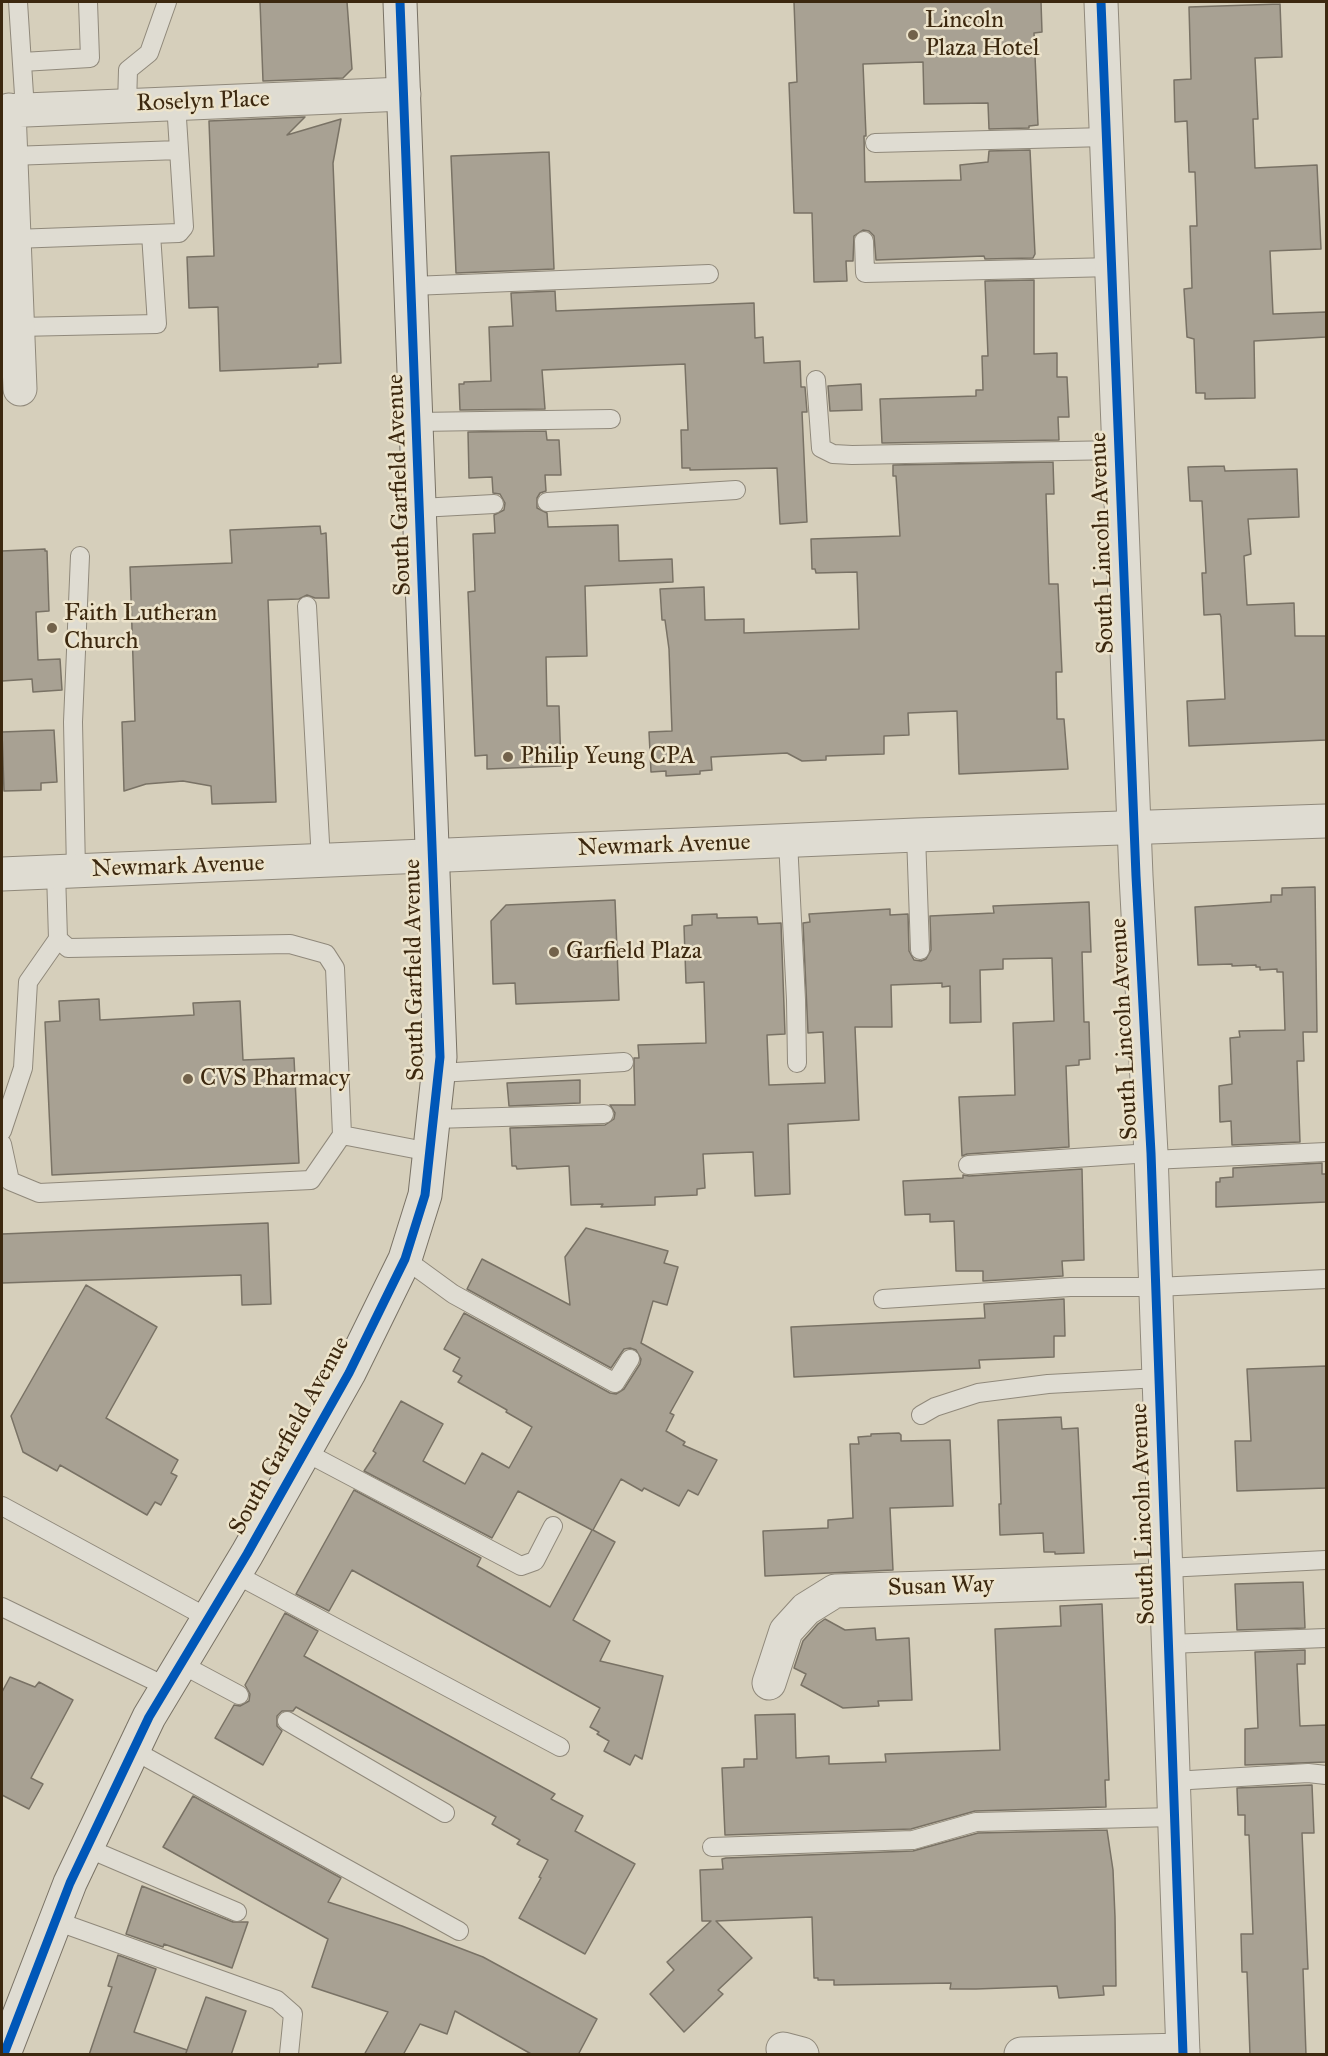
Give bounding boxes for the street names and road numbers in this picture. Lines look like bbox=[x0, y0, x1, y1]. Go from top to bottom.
street label: Roselyn Place bbox=[136, 85, 270, 119]
street label: South Garfield Avenue bbox=[382, 373, 418, 597]
street label: South Lincoln Avenue bbox=[1085, 431, 1121, 655]
street label: Newmark Avenue bbox=[577, 829, 751, 863]
street label: Newmark Avenue bbox=[91, 850, 265, 884]
street label: South Garfield Avenue bbox=[399, 859, 431, 1081]
street label: South Lincoln Avenue bbox=[1105, 917, 1145, 1141]
street label: South Garfield Avenue bbox=[224, 1332, 356, 1540]
street label: South Lincoln Avenue bbox=[1126, 1402, 1162, 1626]
street label: Susan Way bbox=[887, 1571, 995, 1603]

